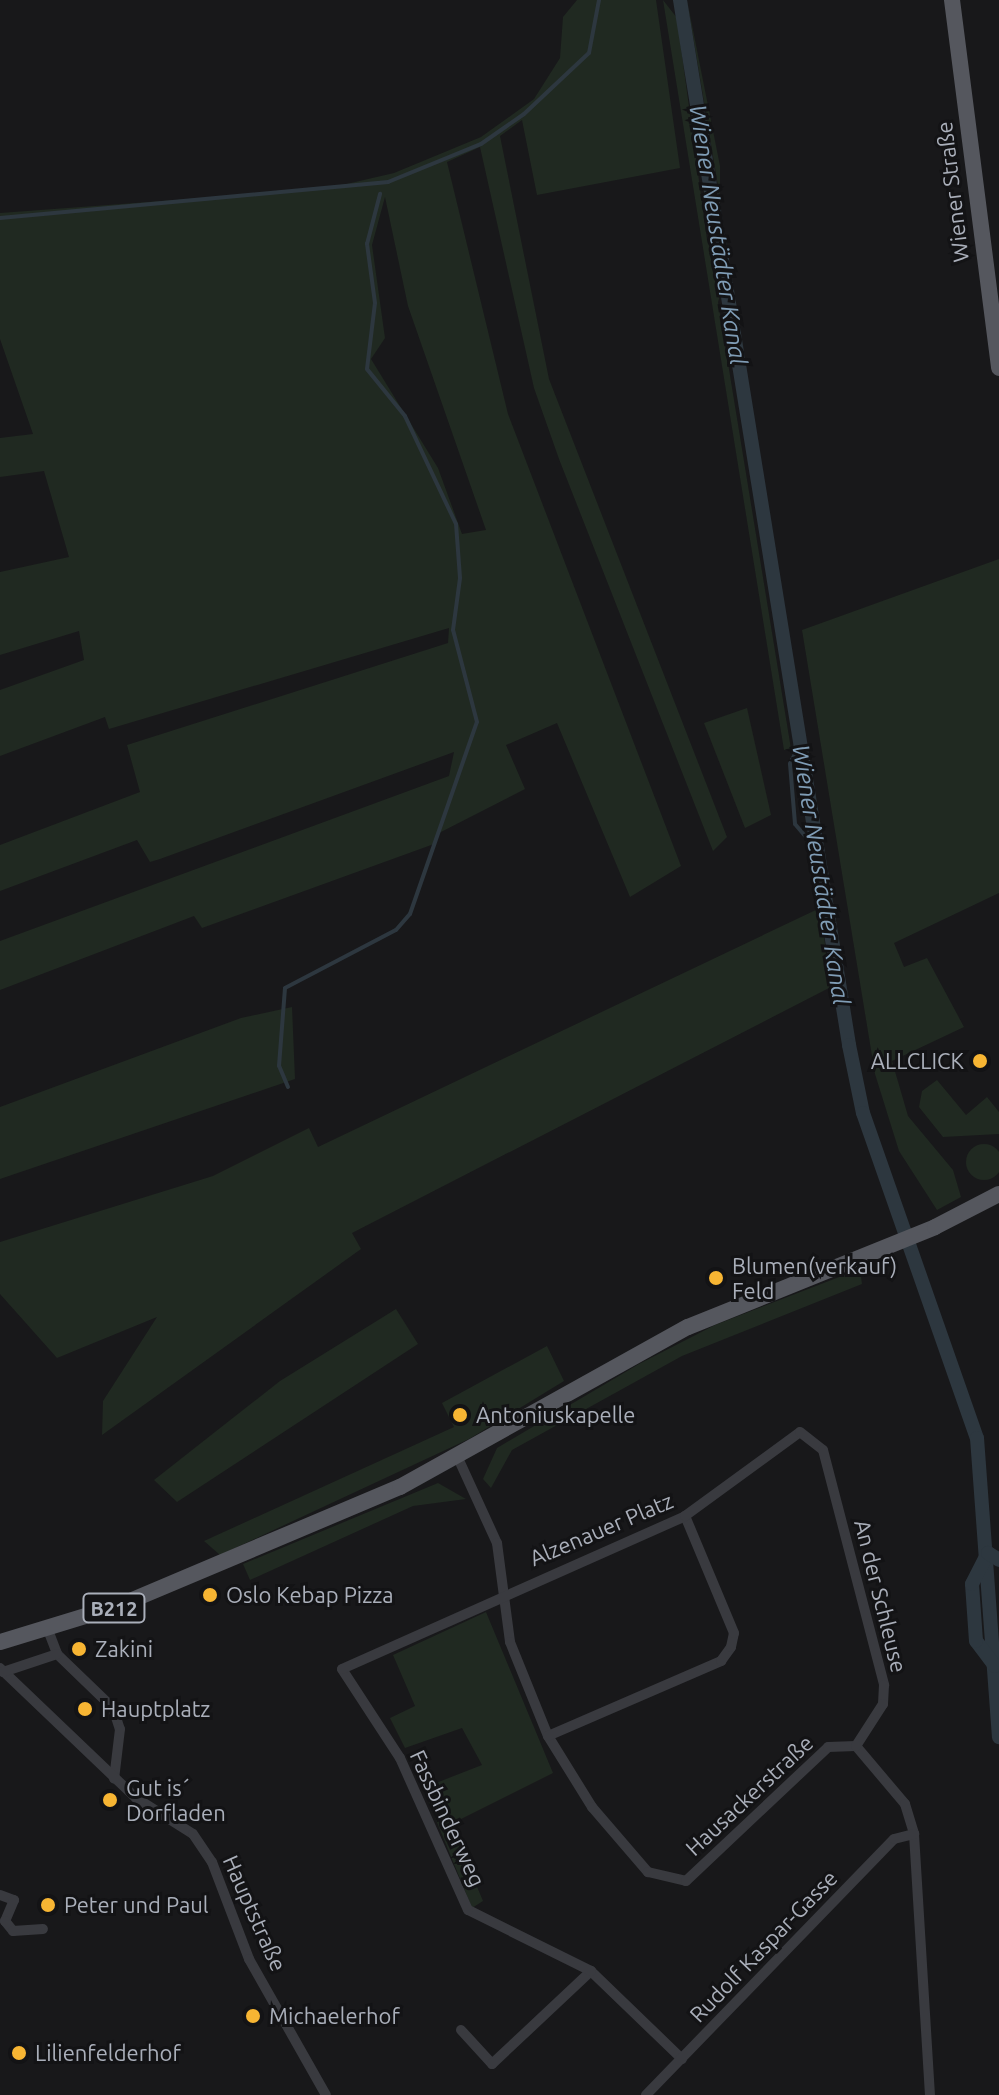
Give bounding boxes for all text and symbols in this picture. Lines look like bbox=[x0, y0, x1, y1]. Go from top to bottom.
water label: Wiener Neustädter Kanal bbox=[683, 103, 753, 367]
street label: Wiener Straße bbox=[930, 120, 974, 264]
water label: Wiener Neustädter Kanal bbox=[786, 743, 856, 1007]
place label: ALLCLICK bbox=[871, 1048, 964, 1074]
marker: ALLCLICK bbox=[971, 1052, 989, 1070]
place label: Blumen(verkauf) Feld bbox=[732, 1252, 897, 1304]
marker: Blumen(verkauf) Feld bbox=[707, 1269, 725, 1287]
place label: Antoniuskapelle bbox=[476, 1402, 635, 1428]
marker: Antoniuskapelle bbox=[451, 1406, 469, 1424]
street label: Alzenauer Platz bbox=[525, 1487, 677, 1571]
street label: An der Schleuse bbox=[849, 1517, 913, 1675]
place label: Oslo Kebap Pizza bbox=[226, 1582, 394, 1608]
marker: Oslo Kebap Pizza bbox=[201, 1586, 219, 1604]
road number: B212 bbox=[82, 1592, 146, 1624]
place label: Zakini bbox=[95, 1636, 153, 1662]
marker: Zakini bbox=[70, 1640, 88, 1658]
place label: Hauptplatz bbox=[101, 1696, 210, 1722]
marker: Hauptplatz bbox=[76, 1700, 94, 1718]
street label: Hausackerstraße bbox=[680, 1729, 818, 1861]
street label: Fassbinderweg bbox=[405, 1746, 491, 1890]
place label: Gut is´ Dorfladen bbox=[126, 1774, 226, 1826]
marker: Gut is´ Dorfladen bbox=[101, 1791, 119, 1809]
street label: Hauptstraße bbox=[218, 1851, 292, 1975]
street label: Rudolf Kaspar-Gasse bbox=[684, 1865, 842, 2027]
place label: Peter und Paul bbox=[64, 1892, 209, 1918]
marker: Peter und Paul bbox=[39, 1896, 57, 1914]
place label: Michaelerhof bbox=[269, 2003, 400, 2029]
marker: Michaelerhof bbox=[244, 2007, 262, 2025]
place label: Lilienfelderhof bbox=[35, 2040, 181, 2066]
marker: Lilienfelderhof bbox=[10, 2044, 28, 2062]

